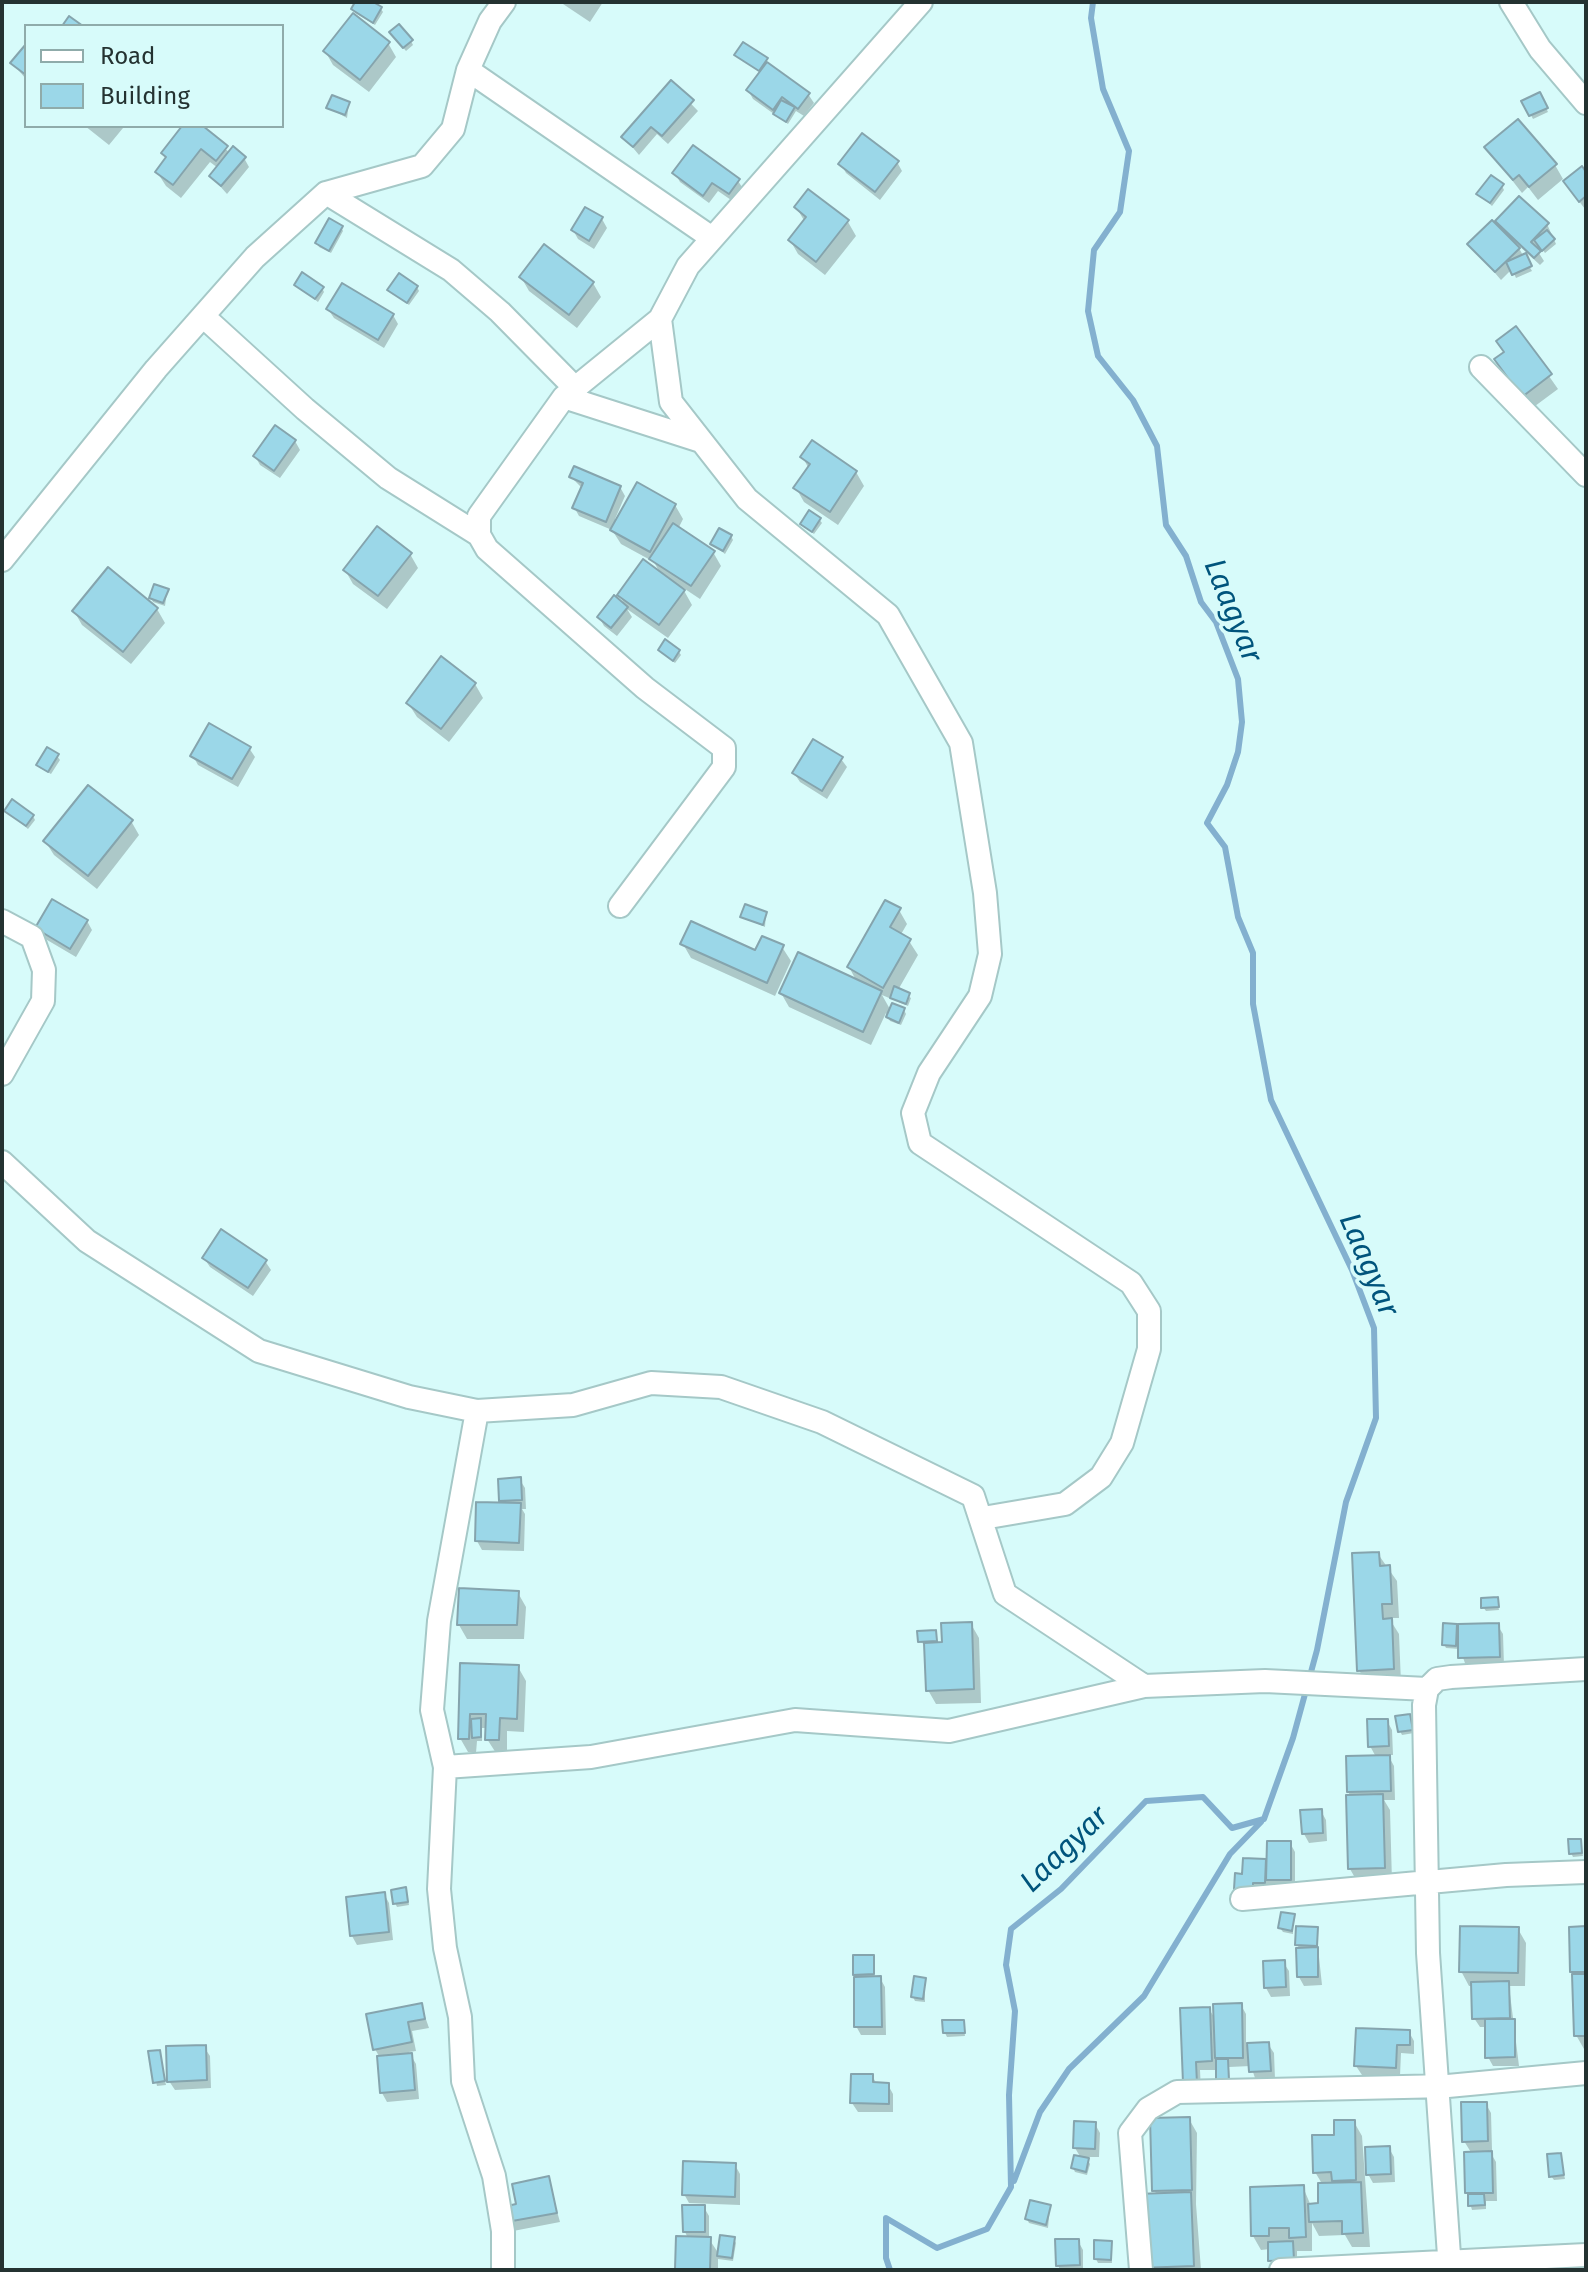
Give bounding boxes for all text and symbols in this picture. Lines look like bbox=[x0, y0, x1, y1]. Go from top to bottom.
legend bbox=[24, 24, 284, 128]
text: Road bbox=[100, 42, 155, 70]
text: Building bbox=[100, 82, 190, 110]
water label: Laagyar bbox=[1195, 554, 1269, 668]
water label: Laagyar bbox=[1330, 1208, 1406, 1322]
water label: Laagyar bbox=[1013, 1799, 1117, 1901]

